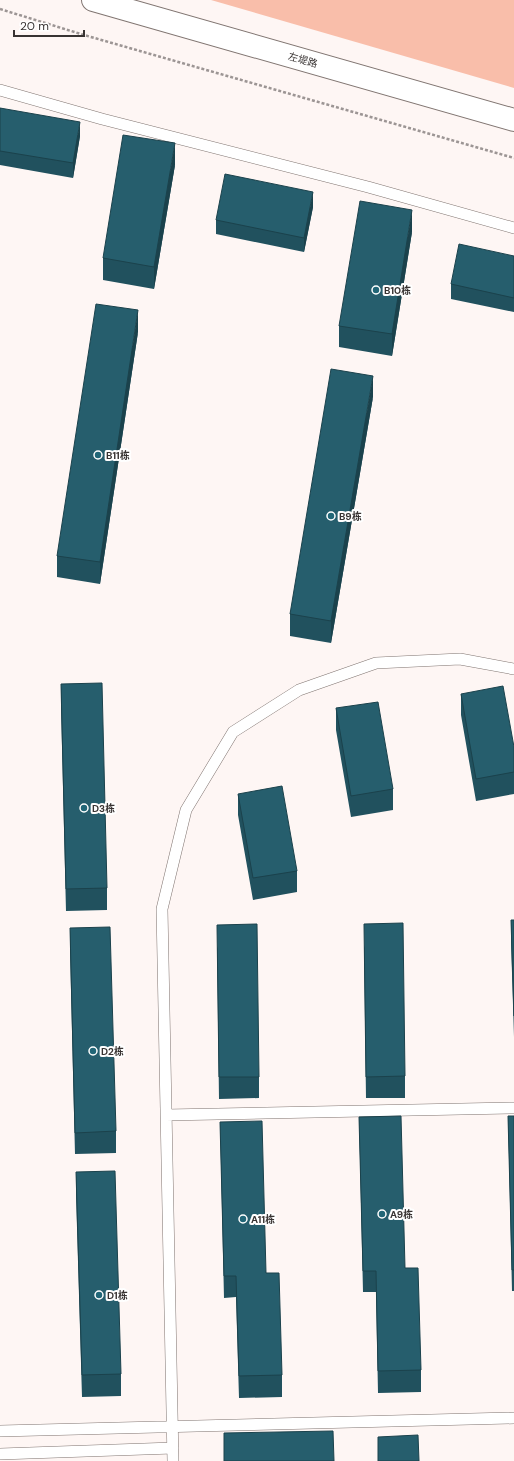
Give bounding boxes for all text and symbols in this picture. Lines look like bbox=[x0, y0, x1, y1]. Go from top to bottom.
scale bar bbox=[14, 12, 84, 38]
text: 20 m bbox=[20, 18, 49, 34]
street label: 左堤路 bbox=[287, 50, 319, 70]
place label: B10栋 bbox=[384, 284, 411, 297]
marker: B10栋 bbox=[371, 285, 381, 295]
place label: B11栋 bbox=[106, 449, 130, 462]
marker: B11栋 bbox=[93, 450, 103, 460]
place label: B9栋 bbox=[339, 510, 362, 523]
marker: B9栋 bbox=[326, 511, 336, 521]
place label: D3栋 bbox=[92, 802, 115, 815]
marker: D3栋 bbox=[79, 803, 89, 813]
place label: D2栋 bbox=[101, 1045, 124, 1058]
marker: D2栋 bbox=[88, 1046, 98, 1056]
place label: A9栋 bbox=[390, 1208, 413, 1221]
marker: A9栋 bbox=[377, 1209, 387, 1219]
place label: A11栋 bbox=[251, 1213, 275, 1226]
marker: A11栋 bbox=[238, 1214, 248, 1224]
place label: D1栋 bbox=[107, 1289, 128, 1302]
marker: D1栋 bbox=[94, 1290, 104, 1300]

